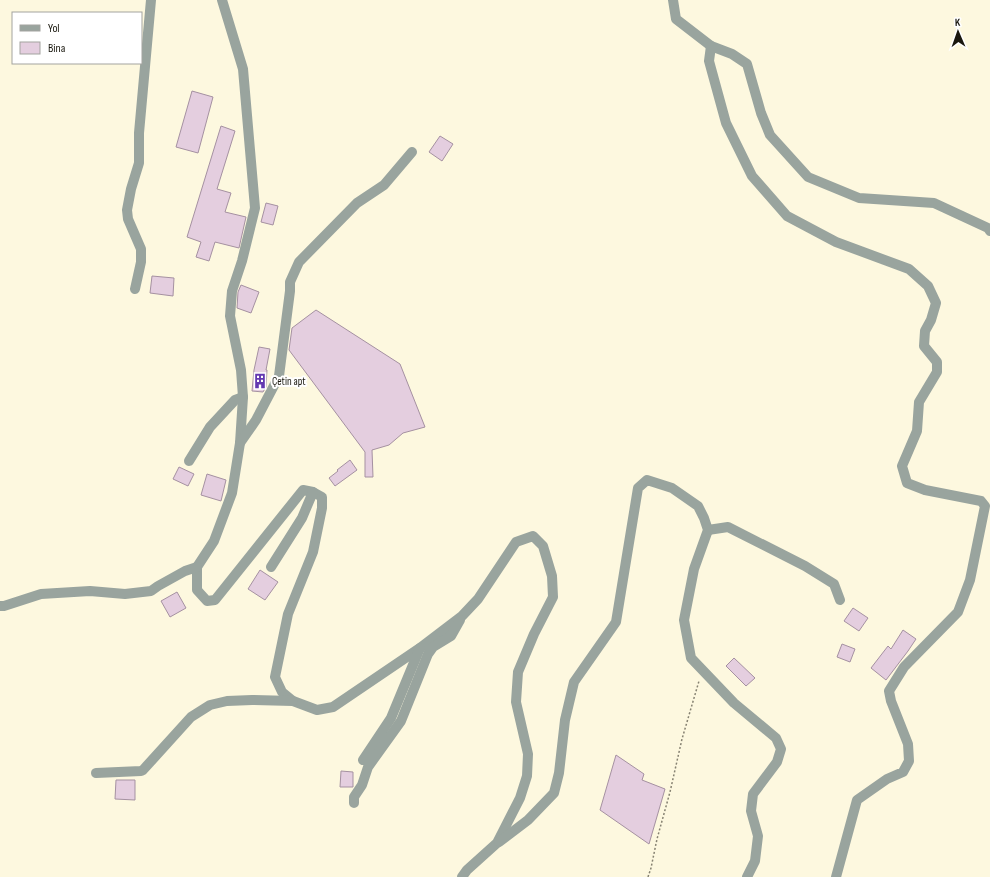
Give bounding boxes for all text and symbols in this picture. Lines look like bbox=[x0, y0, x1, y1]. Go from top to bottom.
legend bbox=[12, 12, 142, 64]
north arrow bbox=[938, 12, 978, 52]
text: K bbox=[955, 16, 961, 29]
text: Yol bbox=[48, 21, 60, 36]
text: Bina bbox=[48, 41, 66, 56]
building icon: Çetin apt bbox=[251, 372, 269, 390]
place label: Çetin apt bbox=[272, 375, 306, 388]

